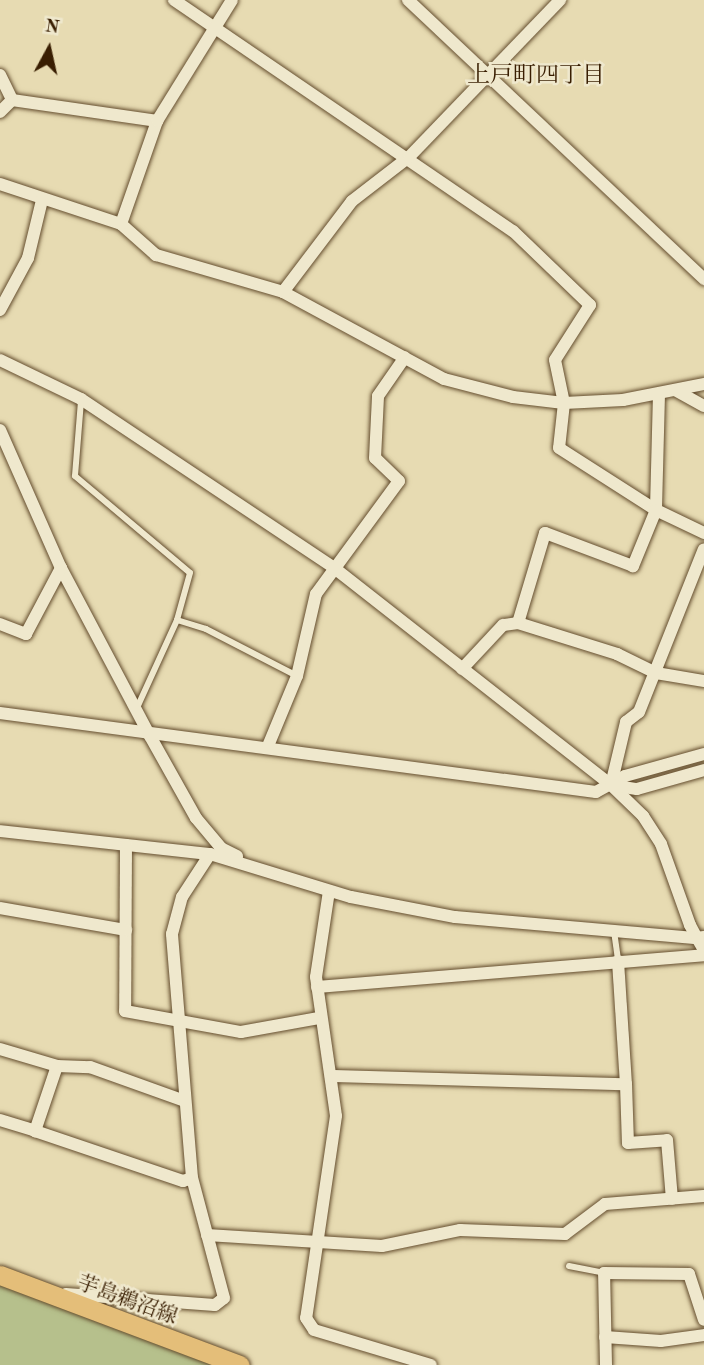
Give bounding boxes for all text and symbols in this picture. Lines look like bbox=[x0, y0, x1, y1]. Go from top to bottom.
north arrow bbox=[14, 14, 84, 84]
text: N bbox=[43, 17, 61, 38]
district label: 上戸町四丁目 bbox=[467, 62, 605, 90]
street label: 芋島鵜沼線 bbox=[73, 1271, 181, 1331]

